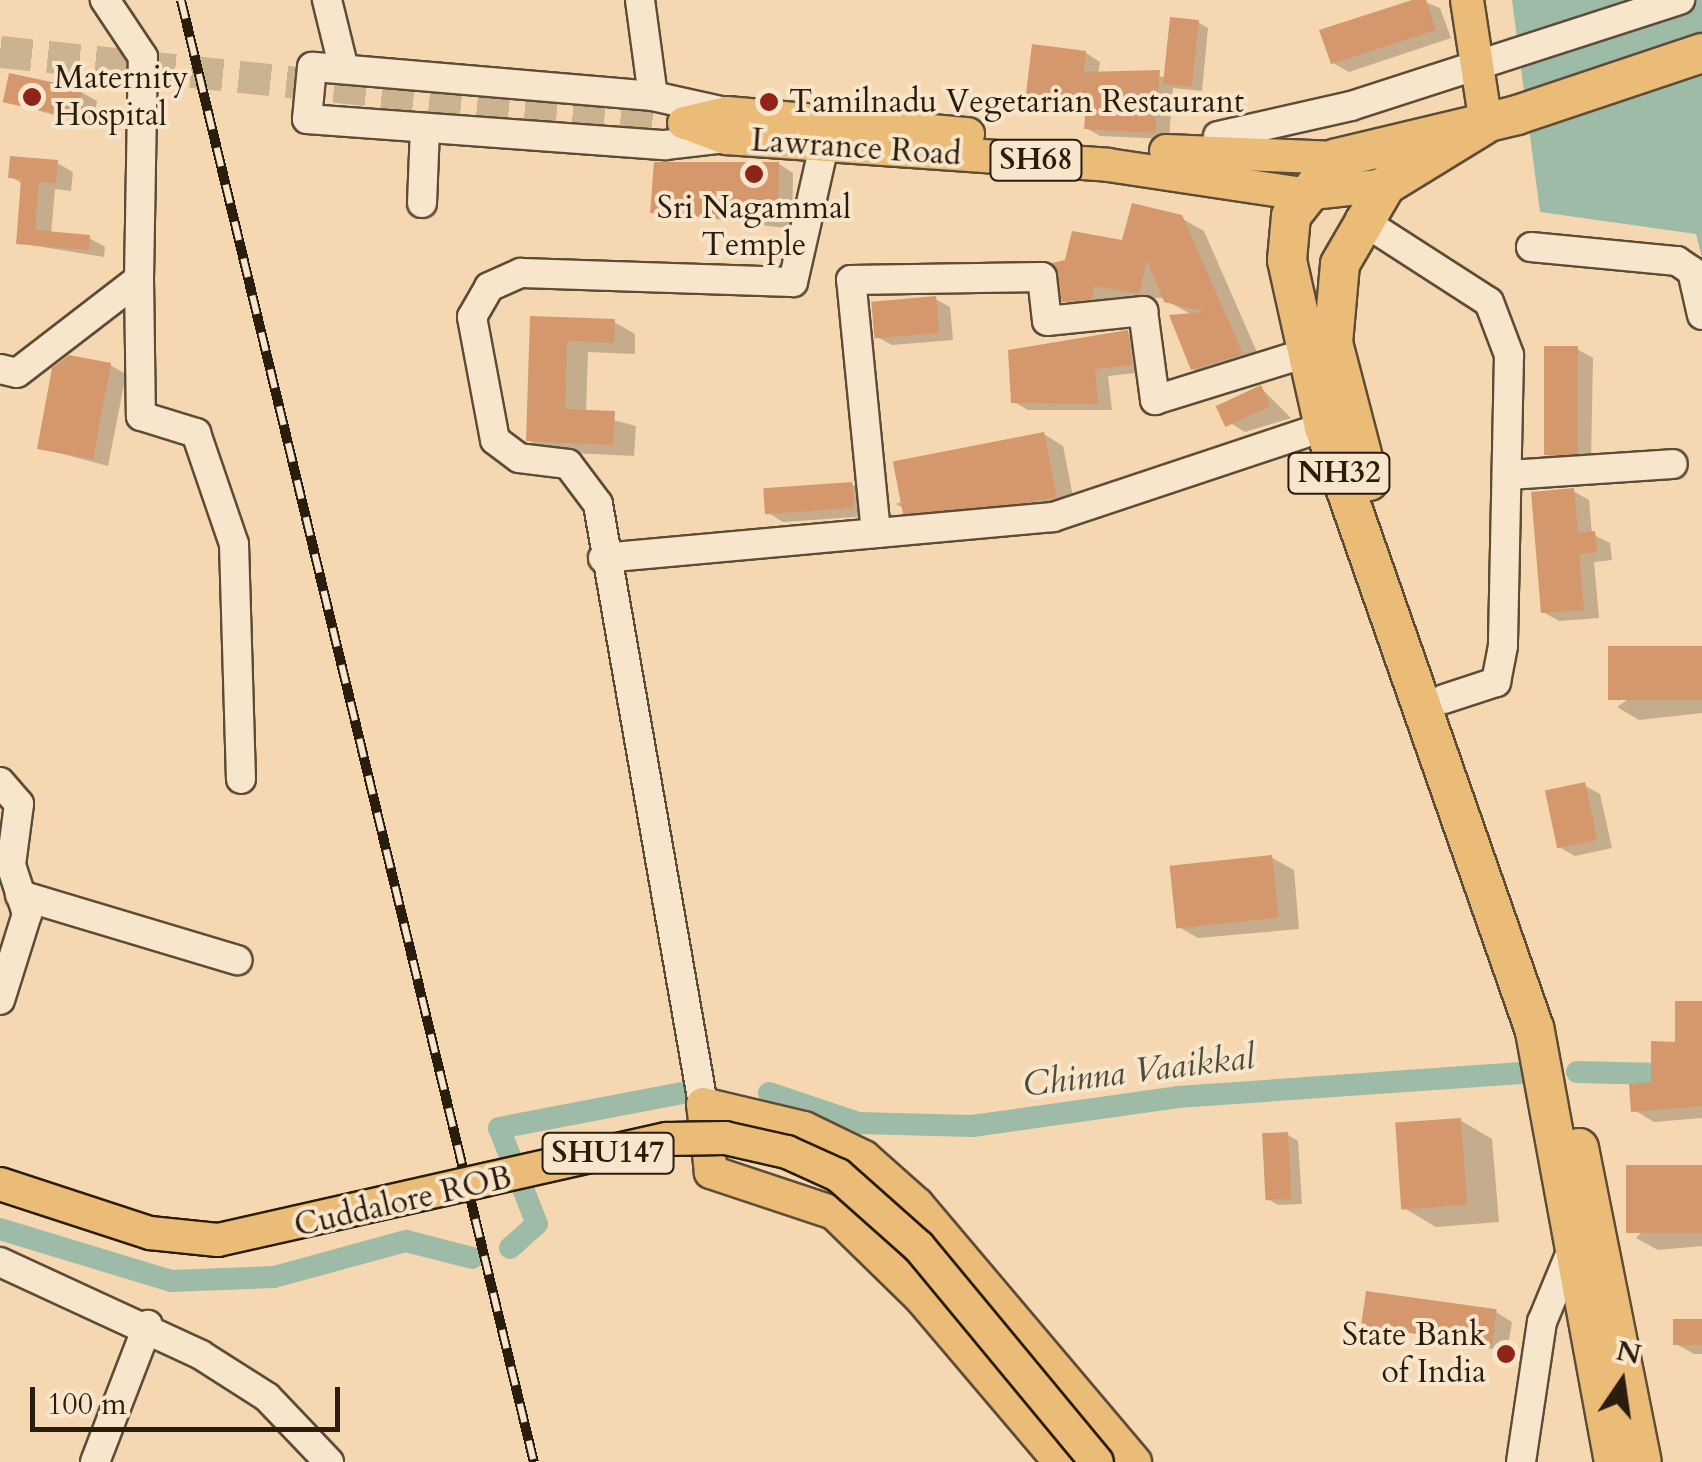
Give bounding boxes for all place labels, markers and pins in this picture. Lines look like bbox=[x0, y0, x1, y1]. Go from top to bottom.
place label: Maternity Hospital bbox=[54, 60, 188, 135]
place label: Tamilnadu Vegetarian Restaurant bbox=[789, 83, 1244, 121]
marker: Maternity Hospital bbox=[19, 84, 45, 110]
marker: Tamilnadu Vegetarian Restaurant bbox=[758, 91, 780, 113]
marker: Sri Nagammal Temple bbox=[743, 163, 765, 185]
place label: Sri Nagammal Temple bbox=[657, 190, 851, 265]
place label: State Bank of India bbox=[1342, 1317, 1486, 1392]
marker: State Bank of India bbox=[1495, 1343, 1517, 1365]

